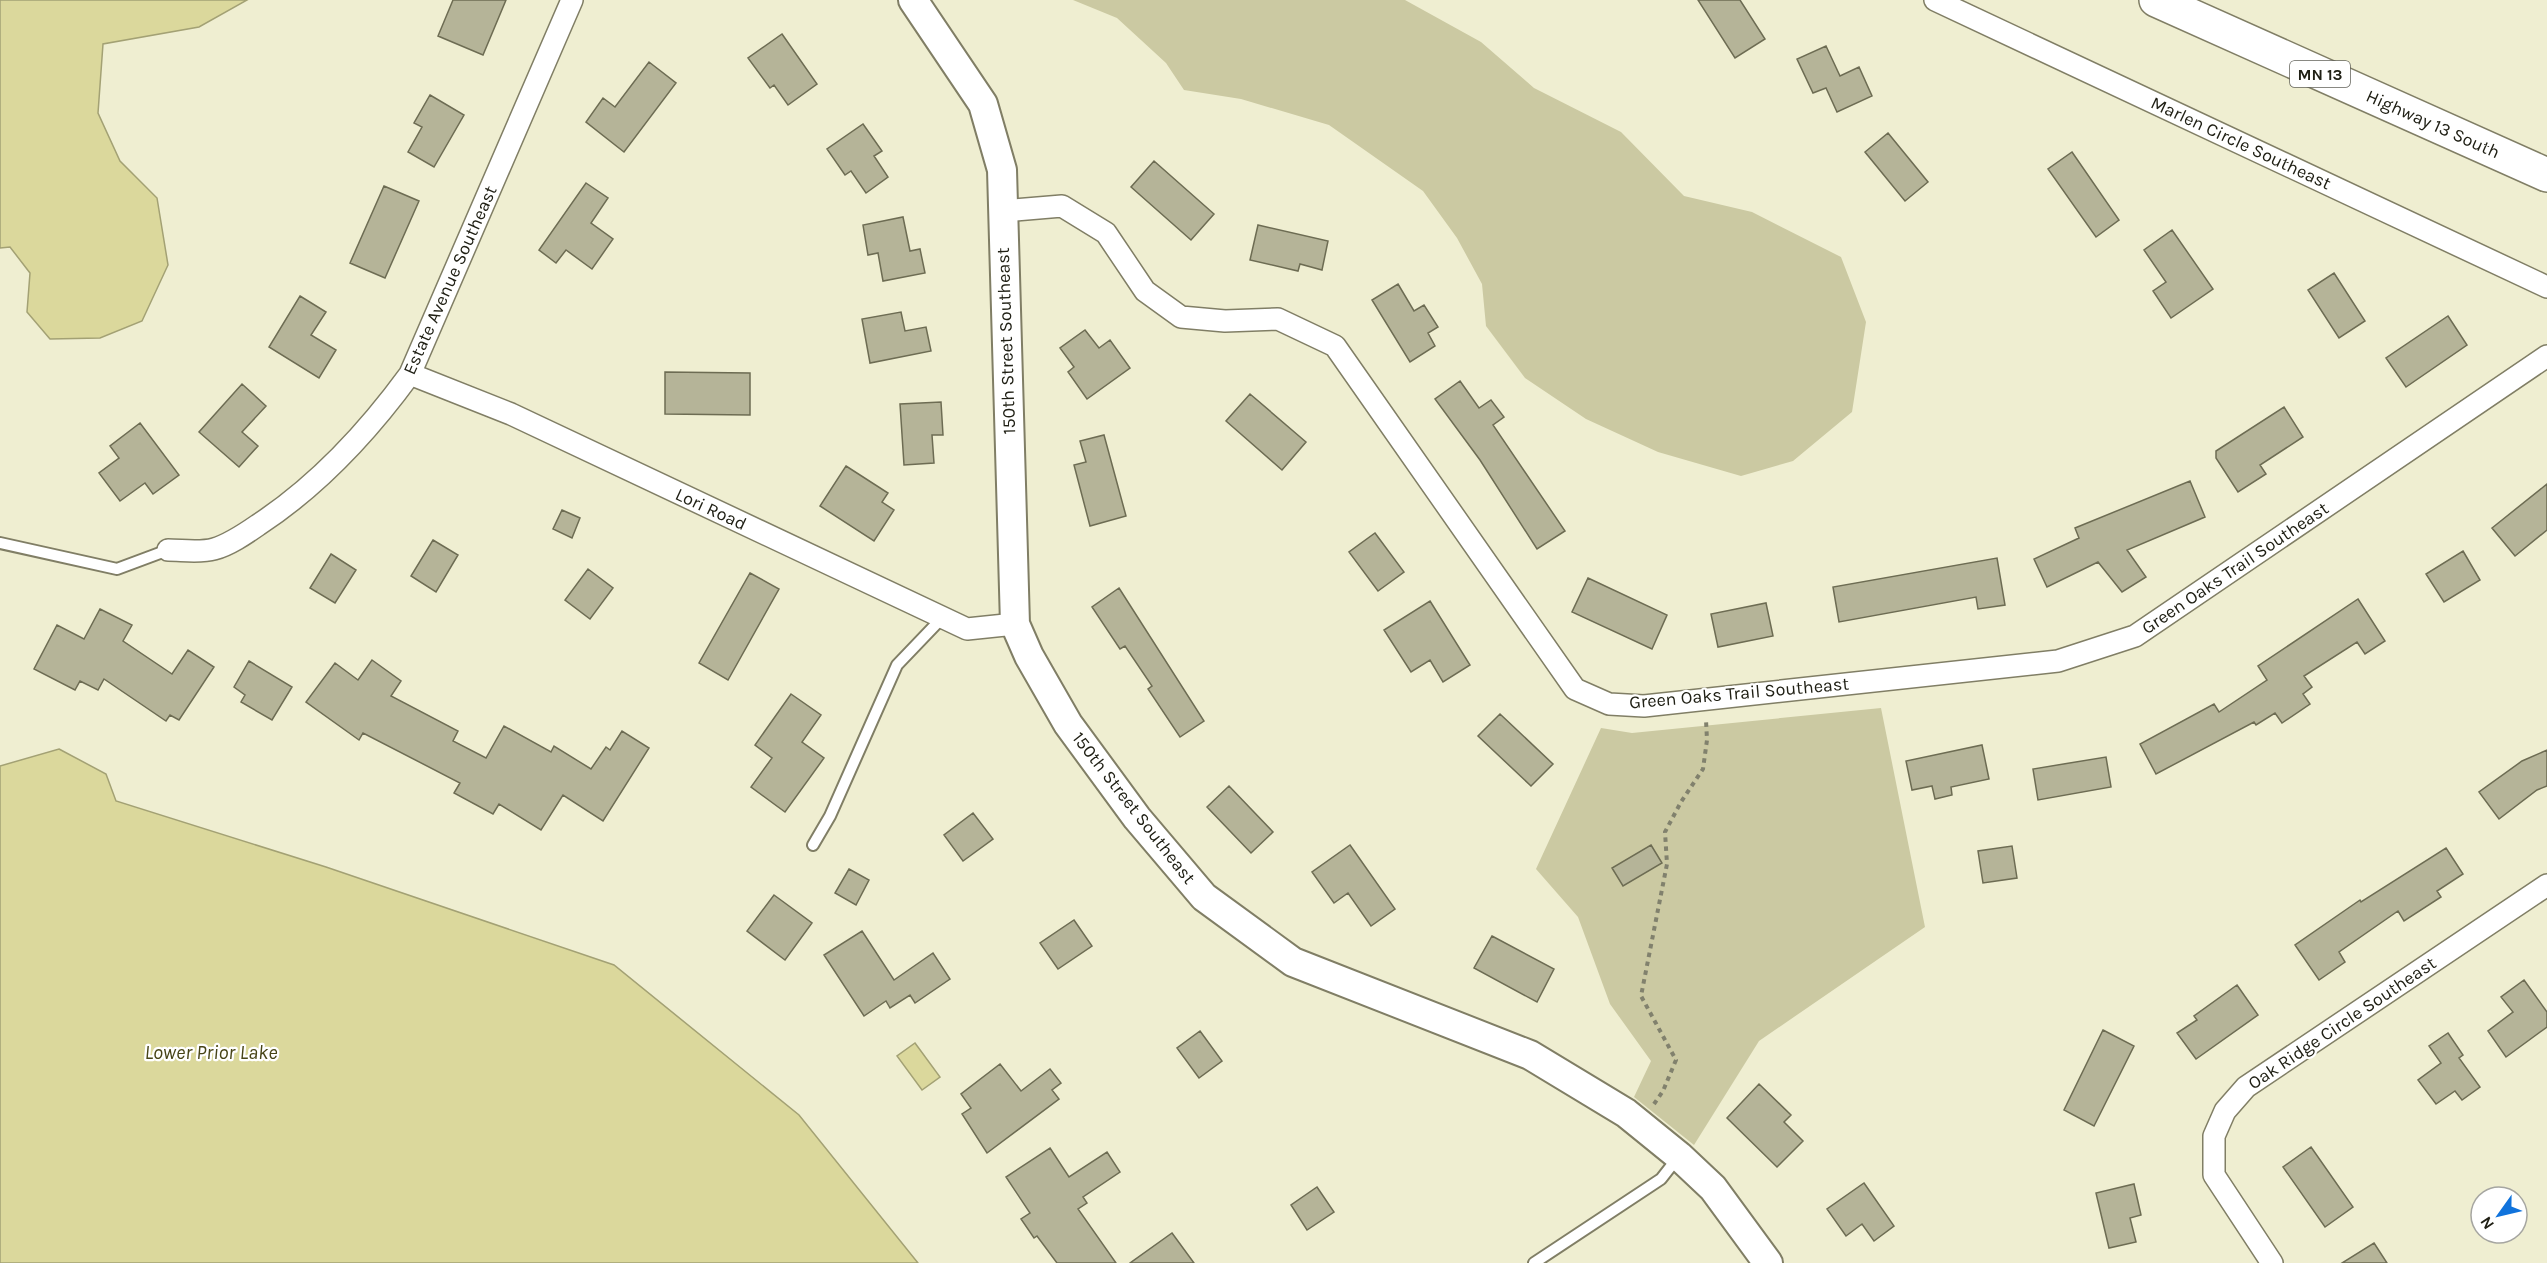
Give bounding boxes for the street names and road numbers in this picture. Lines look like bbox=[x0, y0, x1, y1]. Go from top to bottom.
road number: MN 13 bbox=[2290, 61, 2350, 87]
street label: Highway 13 South bbox=[2363, 85, 2503, 163]
street label: Marlen Circle Southeast bbox=[2147, 92, 2335, 195]
street label: Estate Avenue Southeast bbox=[398, 182, 502, 378]
street label: 150th Street Southeast bbox=[992, 247, 1020, 435]
street label: Lori Road bbox=[672, 483, 750, 535]
street label: Green Oaks Trail Southeast bbox=[2137, 497, 2333, 639]
street label: Green Oaks Trail Southeast bbox=[1628, 672, 1850, 714]
street label: 150th Street Southeast bbox=[1068, 728, 1200, 889]
street label: Oak Ridge Circle Southeast bbox=[2244, 952, 2440, 1094]

